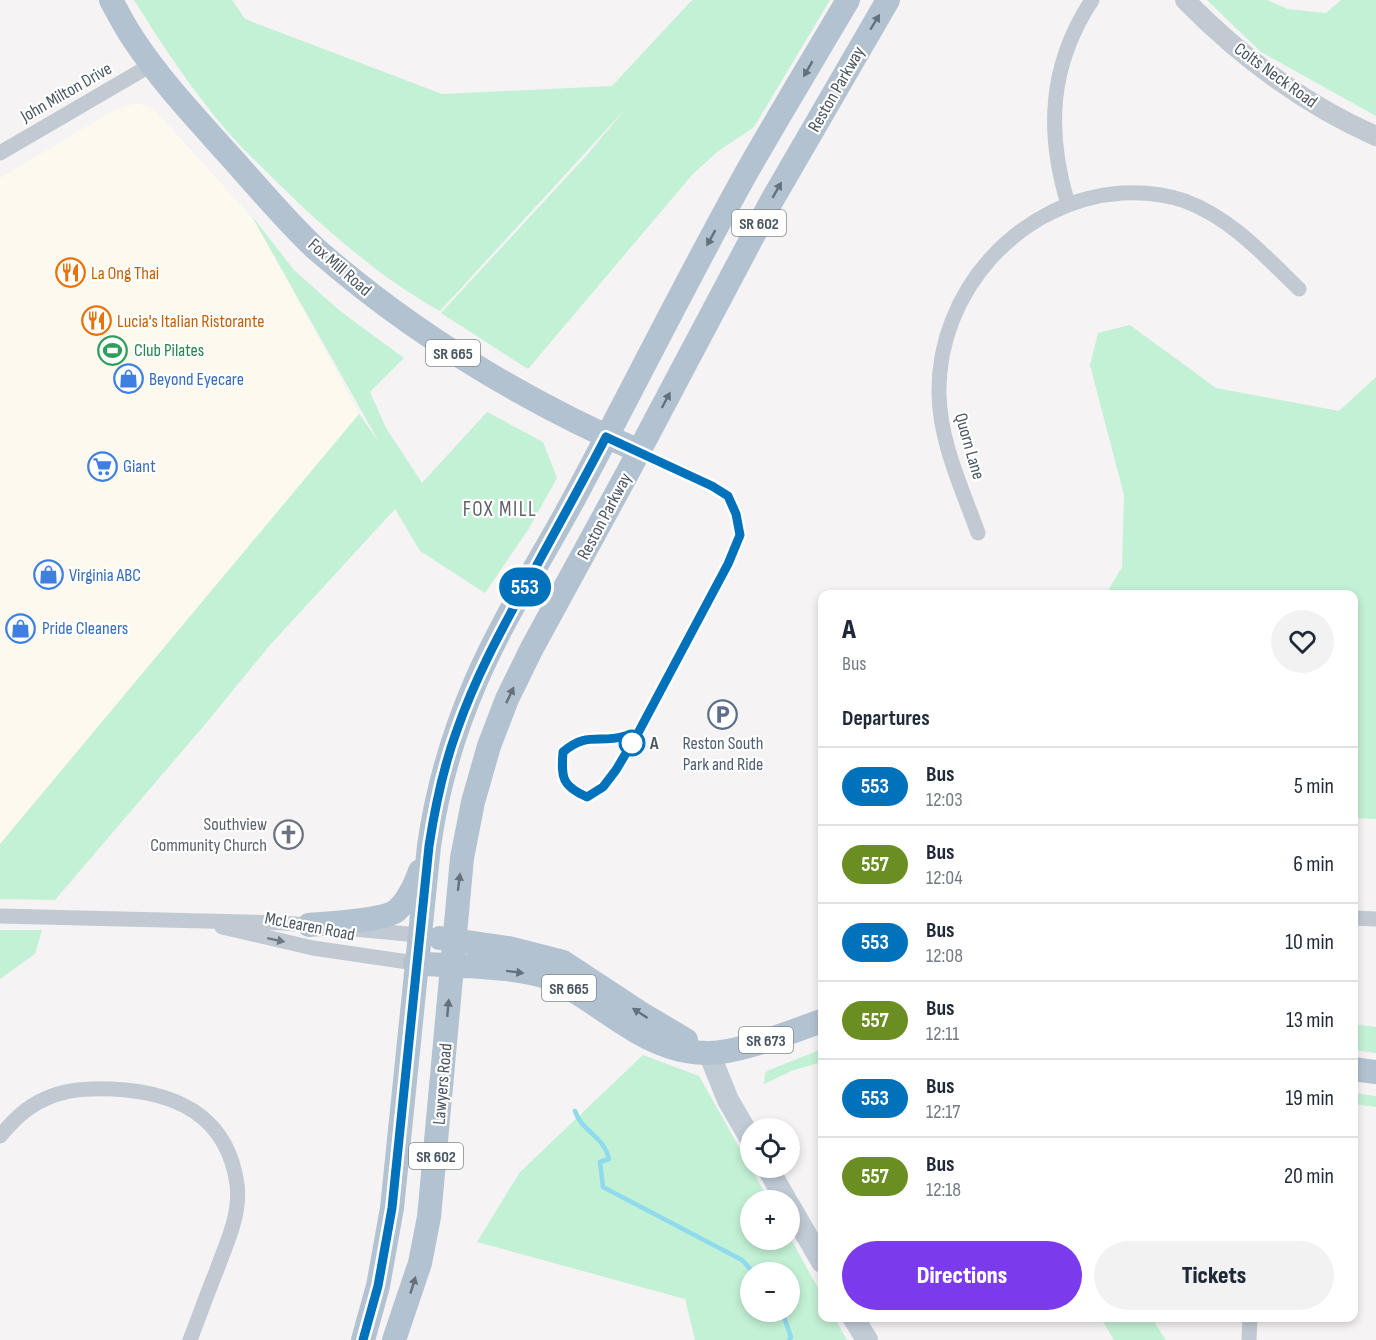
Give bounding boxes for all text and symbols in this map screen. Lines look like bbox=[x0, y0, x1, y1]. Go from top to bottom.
one-way arrow bbox=[870, 14, 881, 30]
street label: Colts Neck Road bbox=[1230, 38, 1321, 113]
street label: Reston Parkway bbox=[804, 43, 869, 136]
street label: John Milton Drive bbox=[16, 58, 116, 127]
one-way arrow bbox=[802, 61, 813, 77]
one-way arrow bbox=[772, 181, 782, 198]
road number: SR 602 bbox=[732, 210, 786, 236]
one-way arrow bbox=[706, 230, 716, 247]
street label: Fox Mill Road bbox=[304, 234, 376, 301]
restaurant icon: La Ong Thai bbox=[54, 257, 86, 289]
place label: La Ong Thai bbox=[91, 263, 159, 284]
restaurant icon: Lucia's Italian Ristorante bbox=[80, 305, 112, 337]
place label: Lucia's Italian Ristorante bbox=[117, 311, 265, 332]
sports icon: Club Pilates bbox=[97, 334, 129, 366]
place label: Club Pilates bbox=[134, 340, 204, 361]
road number: SR 665 bbox=[426, 340, 480, 366]
shop icon: Beyond Eyecare bbox=[112, 363, 144, 395]
place label: Beyond Eyecare bbox=[149, 369, 244, 390]
one-way arrow bbox=[662, 391, 671, 408]
street label: Quorn Lane bbox=[950, 410, 989, 482]
supermarket icon: Giant bbox=[86, 450, 118, 482]
place label: Giant bbox=[123, 456, 156, 477]
street label: Reston Parkway bbox=[573, 469, 636, 563]
district label: FOX MILL bbox=[463, 497, 537, 522]
shop icon: Virginia ABC bbox=[32, 559, 64, 591]
place label: Virginia ABC bbox=[69, 565, 141, 586]
line badge: 553 bbox=[490, 568, 560, 606]
text: 553 bbox=[511, 575, 539, 600]
button: heart bbox=[1271, 610, 1334, 673]
shop icon: Pride Cleaners bbox=[5, 612, 37, 644]
text: A bbox=[842, 613, 856, 646]
place label: Pride Cleaners bbox=[42, 618, 128, 639]
text: Bus bbox=[842, 652, 866, 676]
one-way arrow bbox=[505, 686, 514, 703]
parking icon: Reston South Park and Ride bbox=[707, 698, 739, 730]
text: Departures bbox=[842, 705, 930, 732]
marker: A bbox=[619, 730, 645, 756]
place label: A bbox=[649, 733, 659, 754]
place label: Reston South Park and Ride bbox=[682, 733, 764, 775]
text: Bus bbox=[926, 761, 955, 788]
text: 5 min bbox=[1294, 773, 1334, 800]
text: 553 bbox=[861, 774, 889, 799]
text: 12:03 bbox=[926, 788, 963, 812]
place label: Southview Community Church bbox=[150, 814, 267, 856]
church icon: Southview Community Church bbox=[272, 818, 304, 850]
text: Bus bbox=[926, 839, 955, 866]
text: 6 min bbox=[1293, 851, 1334, 878]
text: 557 bbox=[861, 852, 889, 877]
text: 12:04 bbox=[926, 866, 963, 890]
one-way arrow bbox=[455, 872, 464, 891]
street label: McLearen Road bbox=[263, 907, 357, 945]
text: Bus bbox=[926, 917, 955, 944]
text: 10 min bbox=[1285, 929, 1334, 956]
text: 553 bbox=[861, 930, 889, 955]
one-way arrow bbox=[267, 936, 285, 946]
text: 12:08 bbox=[926, 944, 963, 968]
one-way arrow bbox=[506, 967, 525, 976]
road number: SR 665 bbox=[542, 975, 596, 1001]
text: Bus bbox=[926, 995, 955, 1022]
one-way arrow bbox=[444, 999, 453, 1018]
one-way arrow bbox=[632, 1007, 649, 1018]
text: 13 min bbox=[1286, 1007, 1334, 1034]
text: 557 bbox=[861, 1008, 889, 1033]
text: 12:11 bbox=[926, 1022, 959, 1046]
road number: SR 673 bbox=[739, 1027, 793, 1053]
street label: Lawyers Road bbox=[428, 1042, 457, 1126]
text: Bus bbox=[926, 1073, 955, 1100]
text: 19 min bbox=[1285, 1085, 1334, 1112]
text: 553 bbox=[861, 1086, 889, 1111]
text: 12:17 bbox=[926, 1100, 960, 1124]
map controls bbox=[740, 1118, 800, 1322]
button: locate bbox=[740, 1118, 800, 1178]
road number: SR 602 bbox=[409, 1143, 463, 1169]
text: Bus bbox=[926, 1151, 955, 1178]
text: 20 min bbox=[1284, 1163, 1334, 1190]
text: 557 bbox=[861, 1164, 889, 1189]
text: 12:18 bbox=[926, 1178, 961, 1202]
button: + bbox=[740, 1190, 800, 1250]
button: Directions bbox=[842, 1241, 1082, 1310]
button: Tickets bbox=[1094, 1241, 1334, 1310]
button: − bbox=[740, 1262, 800, 1322]
one-way arrow bbox=[409, 1276, 418, 1294]

